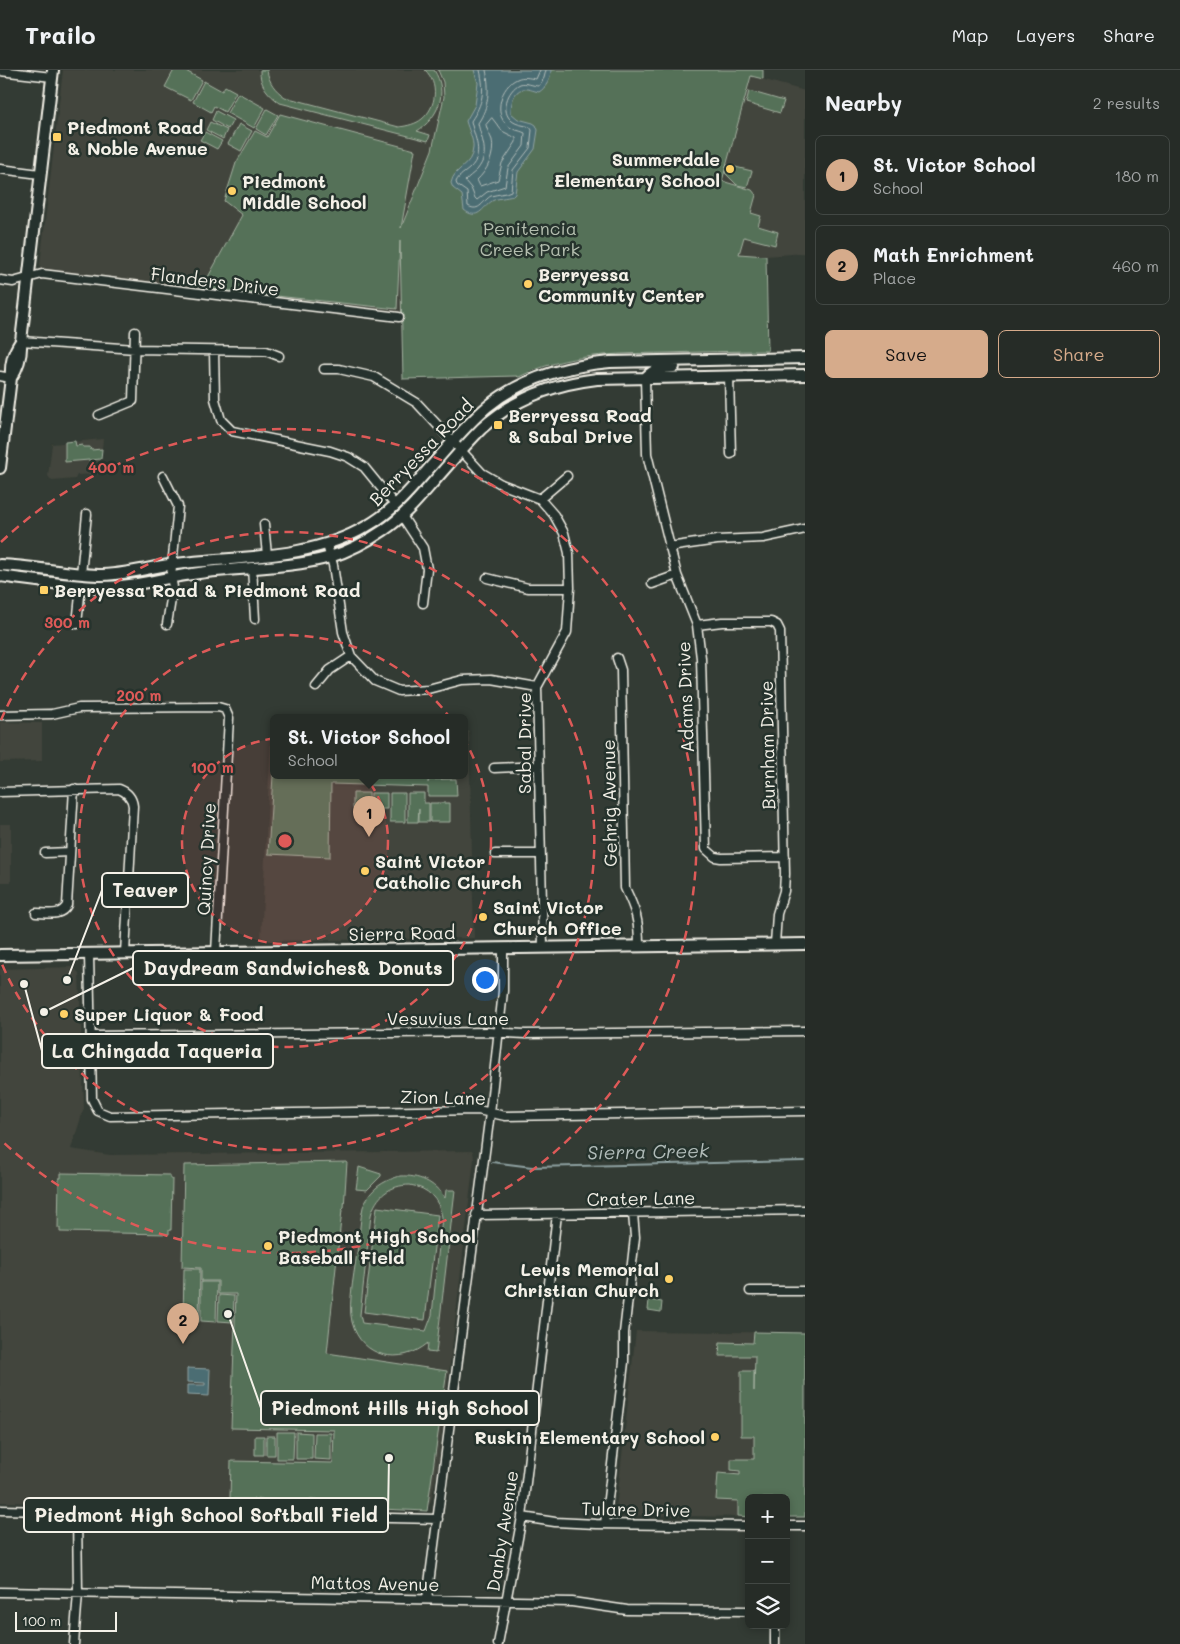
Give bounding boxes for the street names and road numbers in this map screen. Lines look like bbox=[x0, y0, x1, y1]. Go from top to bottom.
street label: Flanders Drive bbox=[149, 261, 281, 301]
street label: Berryessa Road bbox=[364, 393, 478, 511]
street label: Adams Drive bbox=[671, 641, 699, 753]
street label: Burnham Drive bbox=[754, 680, 780, 810]
street label: Sabal Drive bbox=[512, 692, 536, 794]
street label: Gehrig Avenue bbox=[596, 739, 622, 867]
street label: Quincy Drive bbox=[191, 802, 221, 916]
street label: Sierra Road bbox=[348, 920, 456, 946]
street label: Vesuvius Lane bbox=[387, 1006, 509, 1030]
street label: Zion Lane bbox=[400, 1084, 486, 1110]
street label: Crater Lane bbox=[586, 1185, 696, 1211]
street label: Danby Avenue bbox=[481, 1469, 523, 1593]
street label: Tulare Drive bbox=[581, 1496, 691, 1522]
street label: Mattos Avenue bbox=[310, 1570, 440, 1596]

